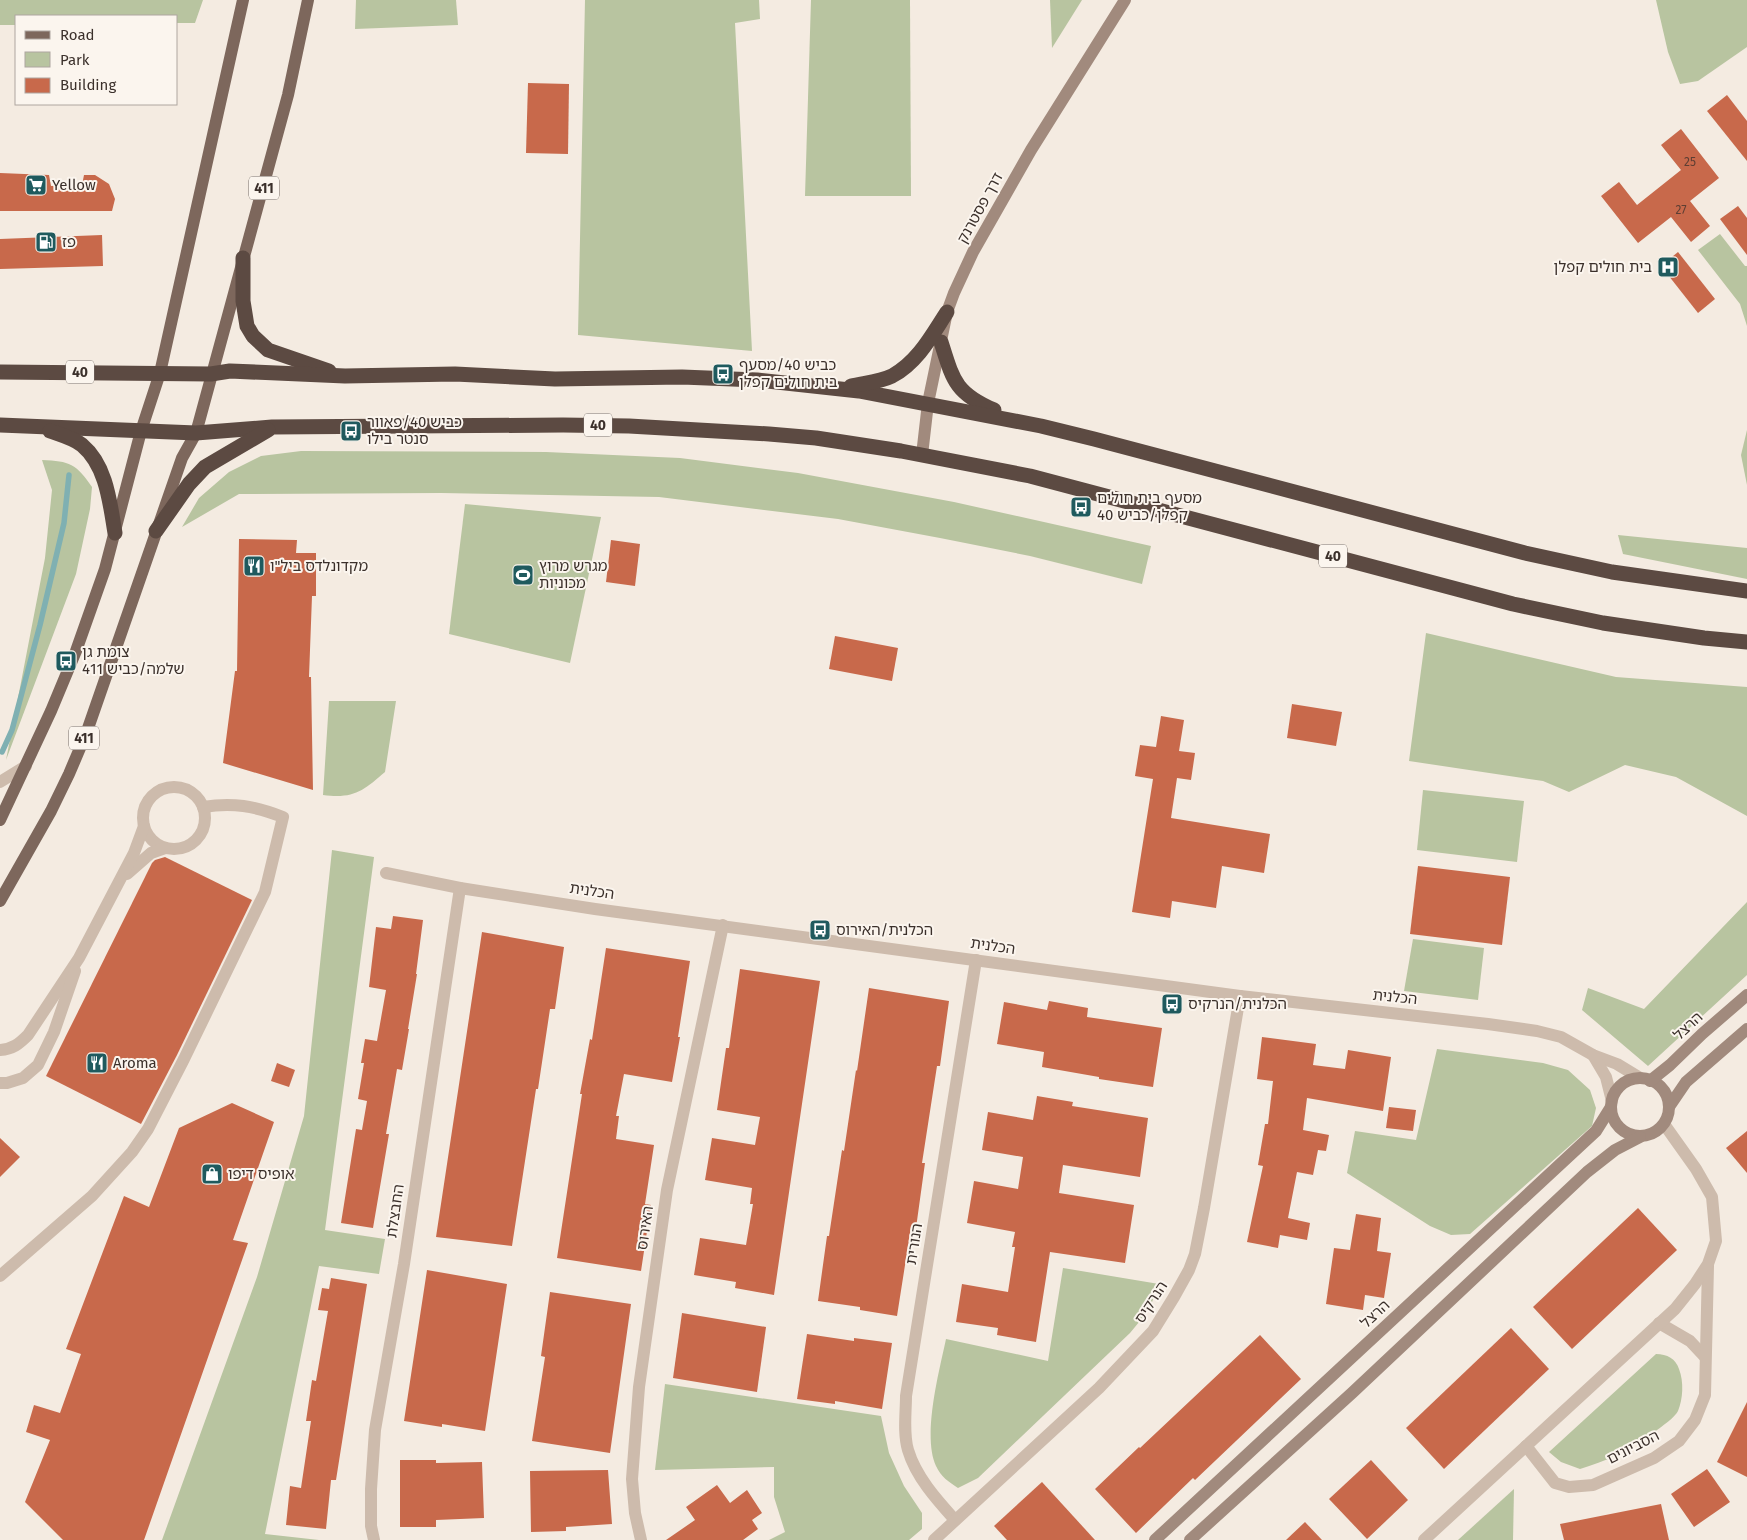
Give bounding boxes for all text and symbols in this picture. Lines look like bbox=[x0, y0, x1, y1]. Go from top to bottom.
legend bbox=[15, 15, 178, 105]
text: Road bbox=[60, 26, 95, 44]
text: Park bbox=[60, 51, 90, 69]
text: Building bbox=[60, 76, 116, 94]
house number: 25 bbox=[1684, 155, 1696, 169]
street label: דרך פסטרנק bbox=[953, 169, 1007, 247]
supermarket icon: Yellow bbox=[24, 173, 48, 197]
place label: Yellow bbox=[52, 176, 96, 194]
road number: 411 bbox=[249, 177, 279, 200]
house number: 27 bbox=[1675, 203, 1687, 217]
fuel station icon: פז bbox=[34, 230, 58, 254]
place label: פז bbox=[62, 233, 76, 251]
hospital icon: בית חולים קפלן bbox=[1656, 255, 1680, 279]
place label: בית חולים קפלן bbox=[1553, 258, 1652, 276]
place label: כביש 40/מסעף בית חולים קפלן bbox=[739, 356, 838, 391]
road number: 40 bbox=[66, 361, 94, 384]
bus stop icon: כביש 40/מסעף בית חולים קפלן bbox=[711, 362, 735, 386]
place label: כביש 40/פאוור סנטר בילו bbox=[367, 413, 462, 448]
road number: 40 bbox=[584, 414, 612, 436]
bus stop icon: כביש 40/פאוור סנטר בילו bbox=[339, 419, 363, 443]
place label: מסעף בית חולים קפלן/כביש 40 bbox=[1097, 489, 1202, 524]
bus stop icon: מסעף בית חולים קפלן/כביש 40 bbox=[1069, 495, 1093, 519]
road number: 40 bbox=[1319, 544, 1347, 568]
restaurant icon: מקדונלדס ביל"ו bbox=[242, 554, 266, 578]
place label: מקדונלדס ביל"ו bbox=[270, 557, 368, 575]
place label: מגרש מרוץ מכוניות bbox=[539, 557, 608, 592]
sports icon: מגרש מרוץ מכוניות bbox=[511, 563, 535, 587]
place label: צומת גן שלמה/כביש 411 bbox=[82, 643, 185, 678]
bus stop icon: צומת גן שלמה/כביש 411 bbox=[54, 649, 78, 673]
road number: 411 bbox=[69, 726, 99, 750]
street label: הכלנית bbox=[569, 879, 615, 903]
bus stop icon: הכלנית/האירוס bbox=[808, 918, 832, 942]
place label: הכלנית/האירוס bbox=[836, 921, 933, 939]
street label: הכלנית bbox=[970, 934, 1016, 958]
street label: הכלנית bbox=[1372, 986, 1418, 1008]
bus stop icon: הכלנית/הנרקיס bbox=[1160, 992, 1184, 1016]
place label: הכלנית/הנרקיס bbox=[1188, 995, 1287, 1013]
street label: הרצל bbox=[1670, 1008, 1706, 1044]
restaurant icon: Aroma bbox=[85, 1051, 109, 1075]
place label: Aroma bbox=[113, 1054, 157, 1072]
shop icon: אופיס דיפו bbox=[200, 1162, 224, 1186]
place label: אופיס דיפו bbox=[228, 1165, 294, 1183]
street label: החבצלת bbox=[382, 1183, 408, 1239]
street label: האירוס bbox=[633, 1205, 657, 1251]
street label: הנורית bbox=[902, 1222, 926, 1266]
street label: הנרקיס bbox=[1131, 1278, 1171, 1326]
street label: הרצל bbox=[1357, 1296, 1393, 1332]
street label: הסביונים bbox=[1604, 1426, 1662, 1468]

